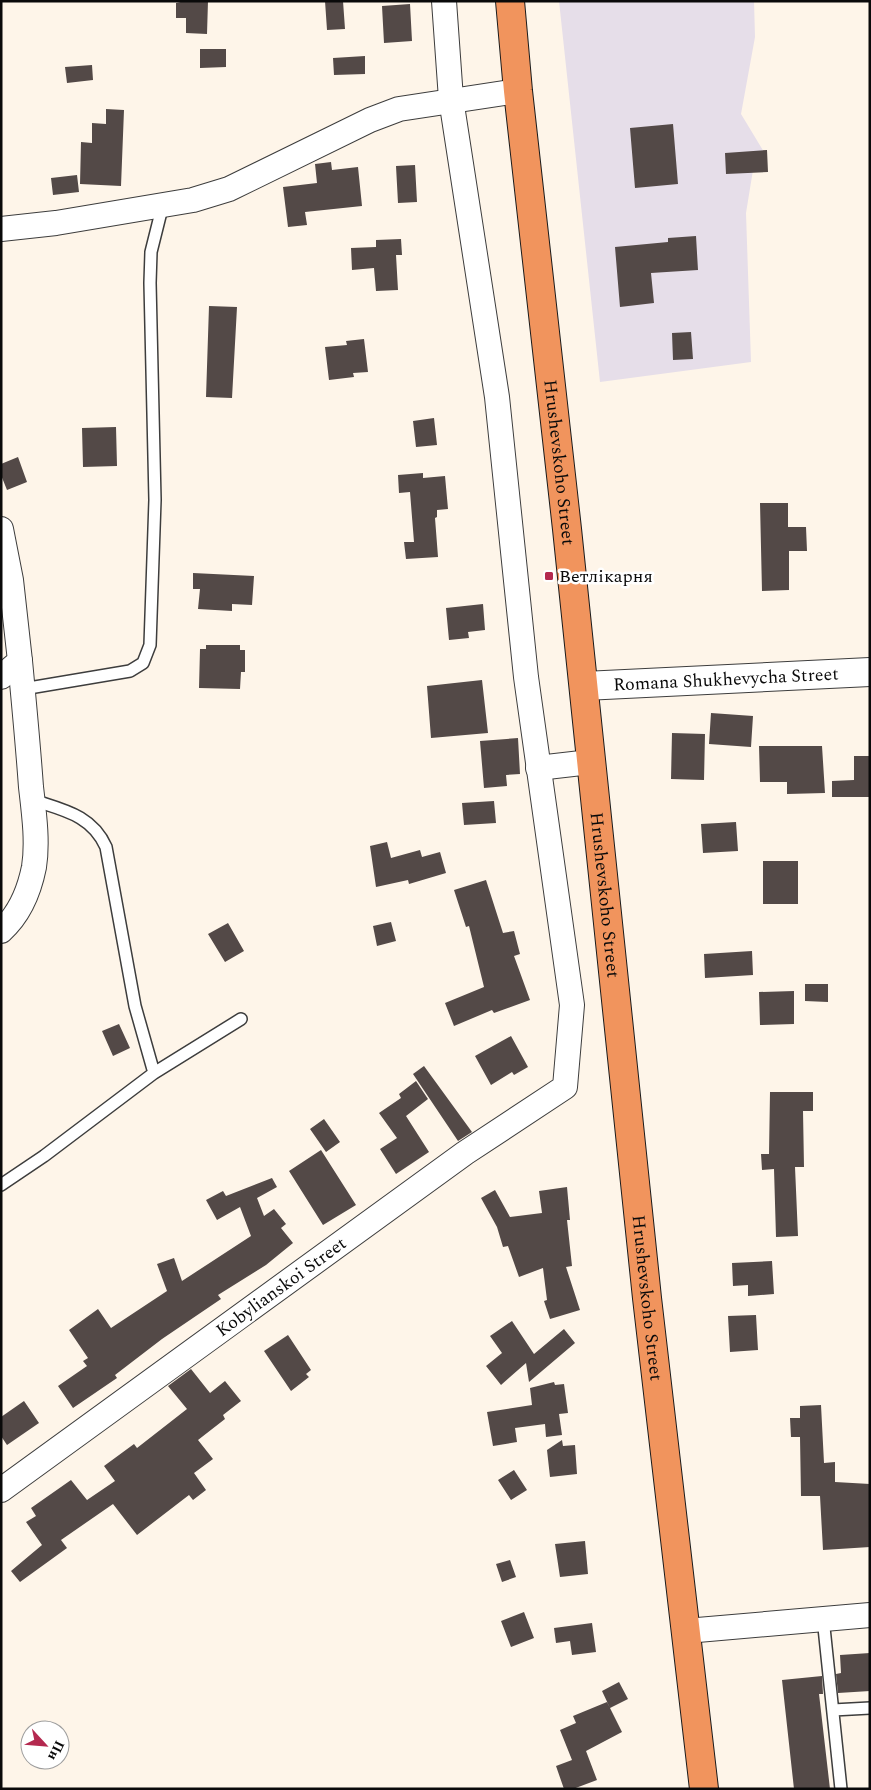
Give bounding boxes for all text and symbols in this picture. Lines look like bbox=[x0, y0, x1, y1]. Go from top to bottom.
street label: Hrushevskoho Street bbox=[537, 378, 582, 547]
place label: Ветлікарня bbox=[559, 563, 653, 590]
marker: Ветлікарня bbox=[543, 570, 555, 582]
street label: Romana Shukhevycha Street bbox=[612, 660, 839, 698]
street label: Hrushevskoho Street bbox=[583, 811, 627, 979]
street label: Hrushevskoho Street bbox=[625, 1213, 670, 1382]
street label: Kobylianskoi Street bbox=[210, 1230, 352, 1343]
north arrow bbox=[20, 1720, 70, 1770]
text: Пн bbox=[42, 1737, 70, 1764]

